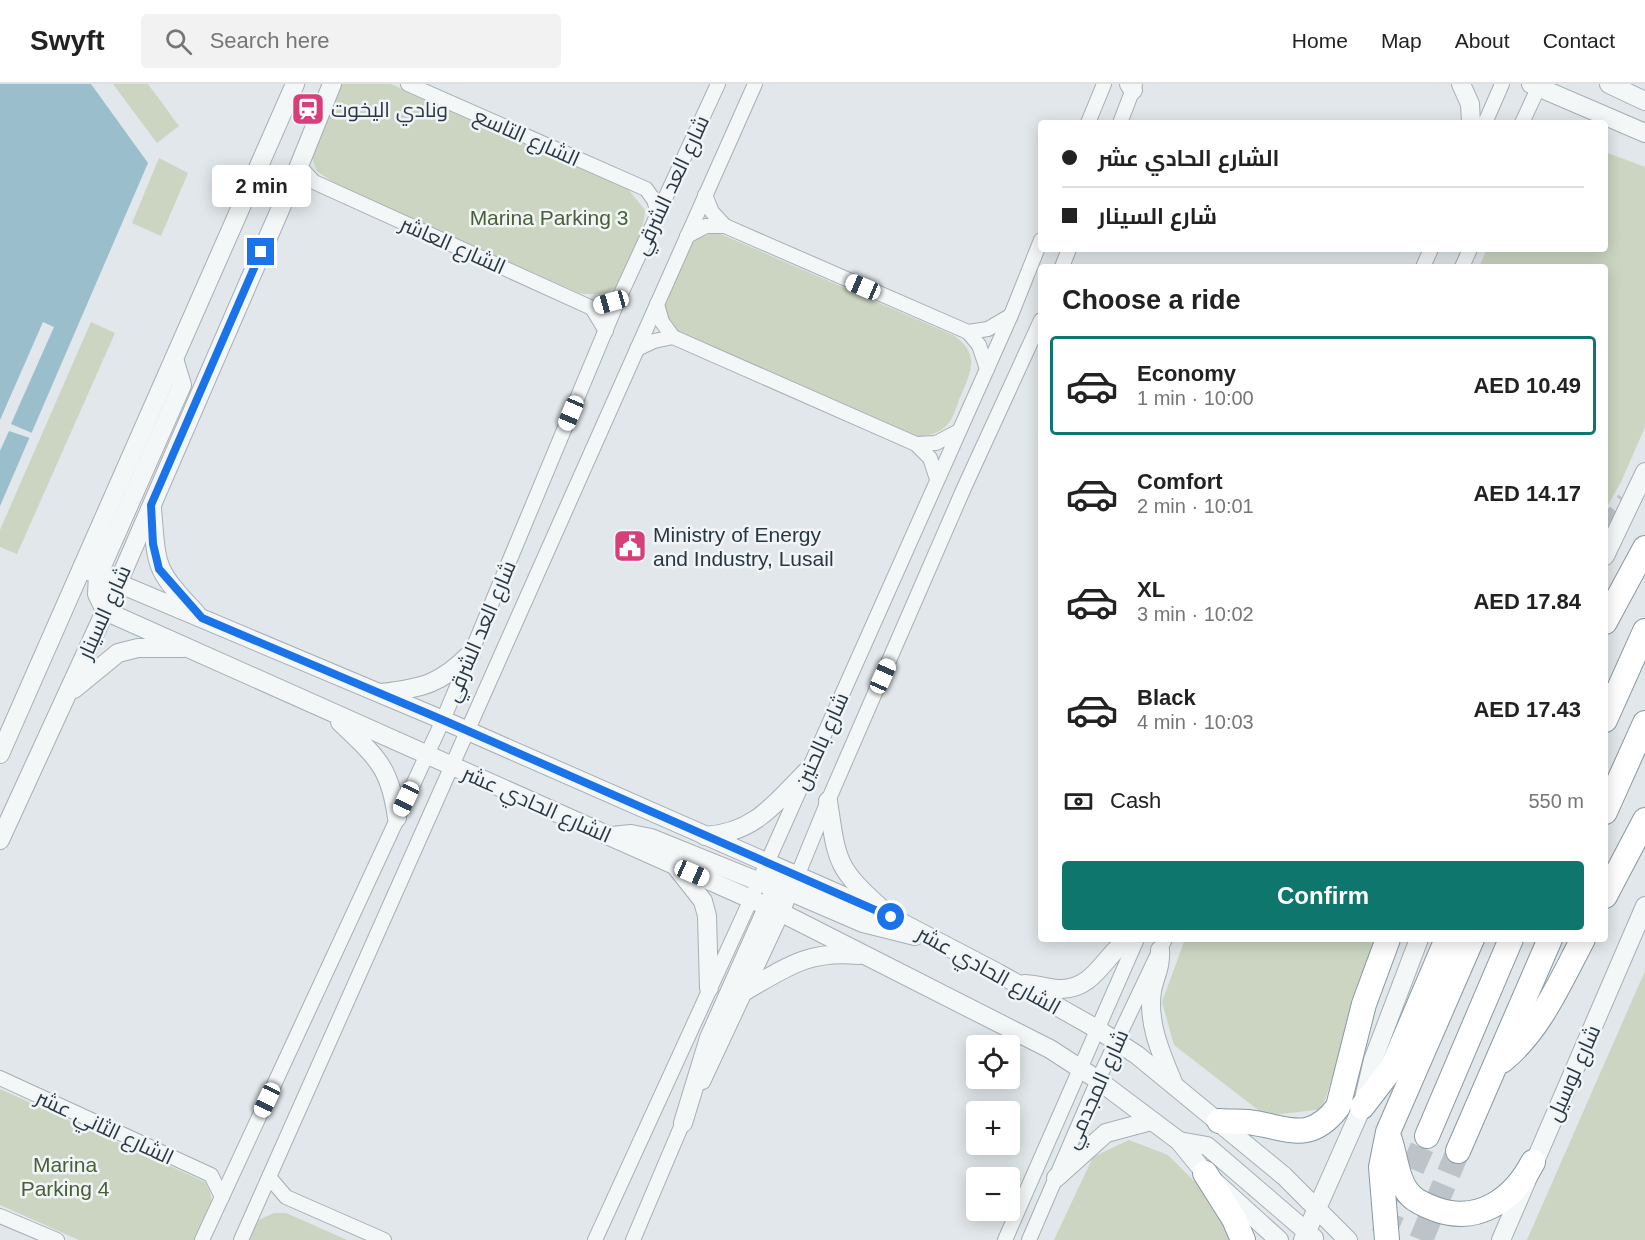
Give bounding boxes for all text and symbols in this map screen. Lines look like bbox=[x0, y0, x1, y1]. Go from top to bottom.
search box bbox=[141, 14, 561, 68]
text: Swyft bbox=[30, 25, 105, 56]
icon: search bbox=[162, 25, 195, 58]
text: Search here bbox=[210, 28, 330, 53]
text: Home bbox=[1292, 29, 1348, 52]
text: Map bbox=[1381, 29, 1422, 52]
text: About bbox=[1455, 29, 1510, 52]
text: Contact bbox=[1543, 29, 1615, 52]
station icon: ونادي اليخوت bbox=[290, 91, 326, 127]
place label: ونادي اليخوت bbox=[331, 98, 448, 126]
street label: الشارع التاسع bbox=[469, 104, 583, 173]
street label: شارع العد الشرقي bbox=[629, 112, 718, 260]
text: الشارع الحادي عشر bbox=[1098, 146, 1279, 171]
callout: 2 min bbox=[212, 165, 310, 207]
text: 2 min bbox=[235, 175, 288, 197]
text: شارع السينار bbox=[1098, 204, 1217, 229]
park label: Marina Parking 3 bbox=[470, 206, 628, 229]
street label: الشارع العاشر bbox=[395, 211, 509, 281]
route end bbox=[247, 238, 274, 265]
car bbox=[843, 272, 883, 302]
text: Choose a ride bbox=[1062, 285, 1241, 315]
car bbox=[591, 288, 631, 316]
icon: car bbox=[1065, 359, 1119, 413]
text: Economy bbox=[1137, 361, 1236, 386]
text: AED 10.49 bbox=[1473, 373, 1581, 398]
text: 1 min · 10:00 bbox=[1137, 387, 1254, 409]
car bbox=[556, 393, 586, 433]
icon: car bbox=[1065, 467, 1119, 521]
text: Comfort bbox=[1137, 469, 1223, 494]
text: AED 14.17 bbox=[1473, 481, 1581, 506]
text: 2 min · 10:01 bbox=[1137, 495, 1254, 517]
place label: Ministry of Energy and Industry, Lusail bbox=[653, 523, 834, 570]
public building icon: Ministry of Energy and Industry, Lusail bbox=[612, 528, 648, 564]
street label: شارع العد الشرقي bbox=[440, 557, 525, 707]
street label: شارع السينار bbox=[73, 562, 138, 665]
icon: car bbox=[1065, 575, 1119, 629]
text: XL bbox=[1137, 577, 1165, 602]
text: AED 17.84 bbox=[1473, 589, 1581, 614]
text: 3 min · 10:02 bbox=[1137, 603, 1254, 625]
car bbox=[867, 656, 899, 696]
icon: car bbox=[1065, 683, 1119, 737]
text: Black bbox=[1137, 685, 1196, 710]
street label: شارع بالحنين bbox=[789, 689, 855, 794]
text: AED 17.43 bbox=[1473, 697, 1581, 722]
text: 4 min · 10:03 bbox=[1137, 711, 1254, 733]
street label: الشارع الحادي عشر bbox=[456, 761, 615, 852]
car bbox=[390, 779, 422, 819]
icon: cash bbox=[1062, 785, 1095, 818]
text: Cash bbox=[1110, 788, 1161, 813]
text: 550 m bbox=[1528, 790, 1584, 812]
car bbox=[672, 857, 712, 889]
button: Confirm bbox=[1062, 861, 1584, 930]
route start bbox=[877, 903, 904, 930]
street label: الشارع الحادي عشر bbox=[910, 921, 1065, 1023]
street label: شارع لوسيل bbox=[1542, 1021, 1607, 1126]
street label: شارع المجدمي bbox=[1059, 1026, 1137, 1154]
map controls bbox=[966, 1035, 1020, 1221]
button: locate bbox=[966, 1035, 1020, 1089]
car bbox=[251, 1080, 283, 1120]
street label: الشارع الثاني عشر bbox=[30, 1085, 177, 1173]
button: + bbox=[966, 1101, 1020, 1155]
park label: Marina Parking 4 bbox=[21, 1153, 110, 1200]
button: − bbox=[966, 1167, 1020, 1221]

